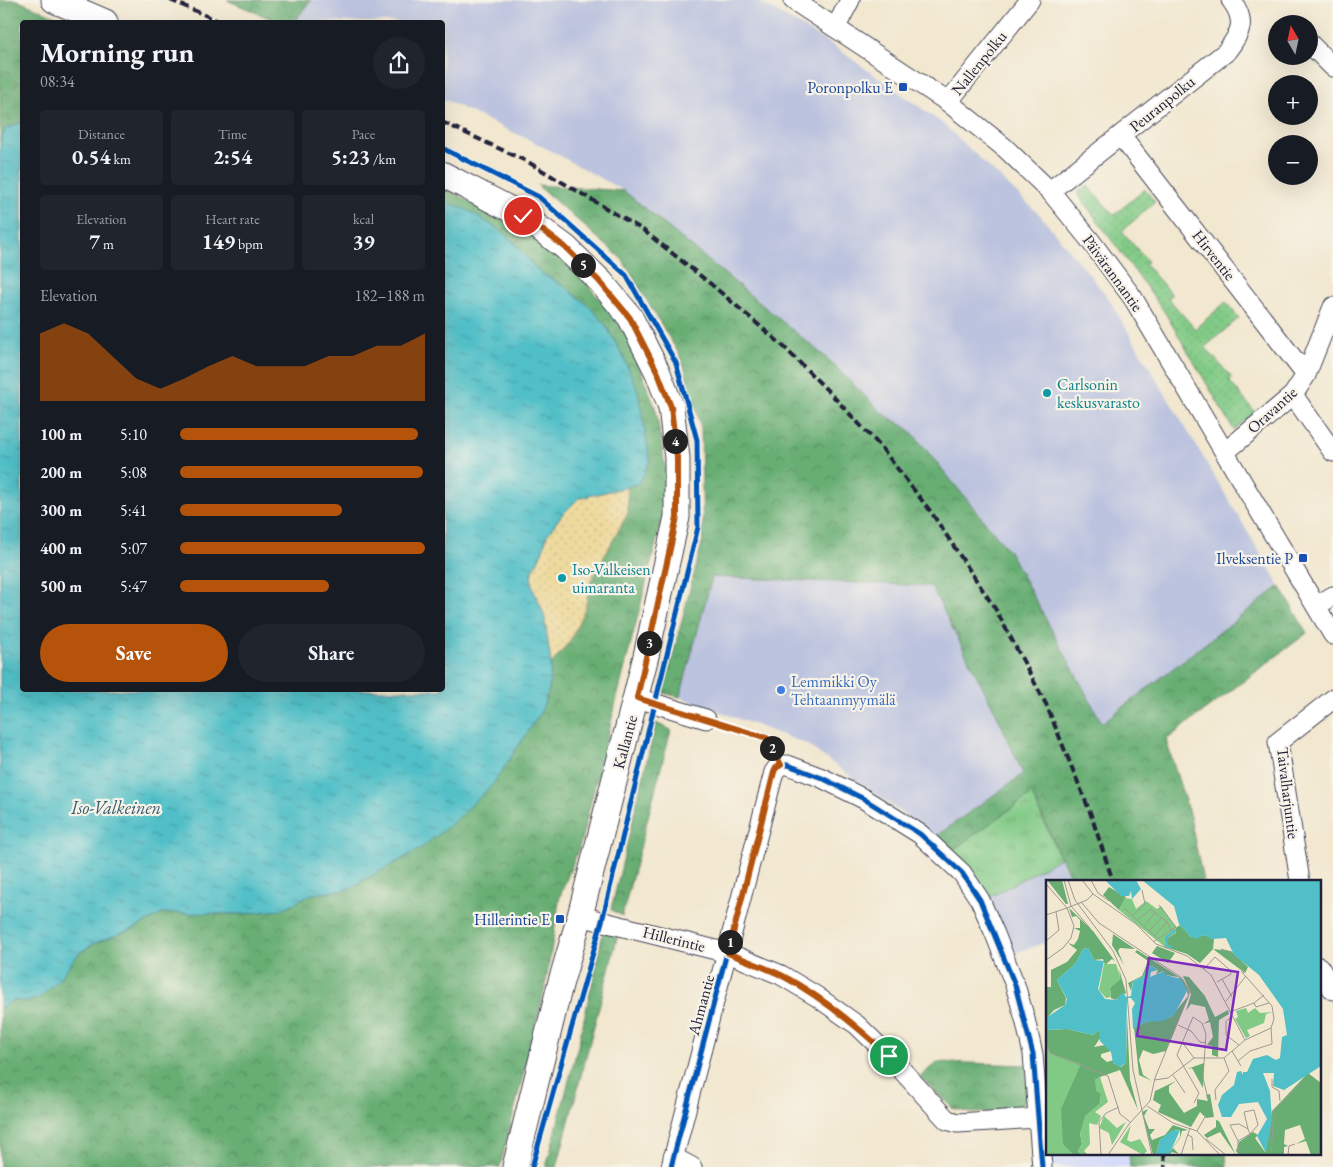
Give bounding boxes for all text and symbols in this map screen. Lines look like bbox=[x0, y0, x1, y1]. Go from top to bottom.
north arrow bbox=[1268, 15, 1318, 65]
map controls bbox=[1268, 15, 1318, 185]
street label: Nallenpolku bbox=[947, 26, 1012, 100]
text: Morning run bbox=[40, 34, 194, 70]
button: share bbox=[373, 37, 425, 89]
text: 08:34 bbox=[40, 71, 75, 92]
street label: Peuranpolku bbox=[1125, 71, 1200, 137]
button: + bbox=[1268, 75, 1318, 125]
place label: Poronpolku E bbox=[807, 77, 893, 98]
marker: Poronpolku E bbox=[897, 81, 909, 93]
text: Distance bbox=[78, 125, 125, 143]
text: Time bbox=[218, 125, 247, 143]
text: Pace bbox=[352, 125, 375, 143]
button: − bbox=[1268, 135, 1318, 185]
text: 0.54 bbox=[72, 143, 111, 170]
text: 2:54 bbox=[213, 143, 252, 170]
text: 5:23 bbox=[331, 143, 370, 170]
text: km bbox=[111, 150, 131, 168]
text: /km bbox=[370, 150, 396, 168]
pin bbox=[502, 195, 544, 237]
icon: check bbox=[509, 202, 537, 230]
text: Elevation bbox=[76, 210, 127, 228]
text: Heart rate bbox=[205, 210, 260, 228]
text: kcal bbox=[353, 210, 374, 228]
street label: Hirventie bbox=[1188, 225, 1240, 285]
text: 7 bbox=[89, 228, 100, 255]
text: 149 bbox=[202, 228, 235, 255]
text: 39 bbox=[352, 228, 375, 255]
street label: Päivärannantie bbox=[1078, 230, 1148, 316]
text: m bbox=[100, 235, 114, 253]
text: bpm bbox=[235, 235, 263, 253]
pin: 5 bbox=[570, 252, 596, 278]
text: 5 bbox=[580, 256, 587, 274]
text: Elevation bbox=[40, 285, 98, 306]
text: 182–188 m bbox=[354, 285, 425, 306]
place label: Carlsonin keskusvarasto bbox=[1057, 374, 1140, 413]
street label: Oravantie bbox=[1243, 382, 1301, 438]
marker: Carlsonin keskusvarasto bbox=[1041, 387, 1053, 399]
text: 100 m bbox=[40, 424, 82, 445]
text: 5:10 bbox=[120, 424, 147, 445]
pin: 4 bbox=[662, 428, 688, 454]
text: 4 bbox=[672, 432, 679, 450]
text: 200 m bbox=[40, 462, 82, 483]
text: 5:08 bbox=[120, 462, 147, 483]
text: 300 m bbox=[40, 500, 82, 521]
text: 5:41 bbox=[120, 500, 147, 521]
text: 400 m bbox=[40, 538, 82, 559]
text: 5:07 bbox=[120, 538, 147, 559]
place label: Ilveksentie P bbox=[1216, 548, 1293, 569]
marker: Ilveksentie P bbox=[1297, 552, 1309, 564]
place label: Iso-Valkeisen uimaranta bbox=[572, 559, 651, 598]
marker: Iso-Valkeisen uimaranta bbox=[556, 572, 568, 584]
text: 500 m bbox=[40, 576, 82, 597]
text: 5:47 bbox=[120, 576, 147, 597]
button: Save bbox=[40, 624, 228, 682]
button: Share bbox=[238, 624, 425, 682]
pin: 3 bbox=[636, 630, 662, 656]
text: 3 bbox=[646, 634, 653, 652]
place label: Lemmikki Oy Tehtaanmyymälä bbox=[791, 671, 896, 710]
marker: Lemmikki Oy Tehtaanmyymälä bbox=[775, 684, 787, 696]
street label: Kallantie bbox=[608, 713, 642, 771]
pin: 2 bbox=[760, 736, 784, 760]
text: 2 bbox=[769, 739, 776, 757]
street label: Taivalharjuntie bbox=[1272, 746, 1304, 840]
water label: Iso-Valkeinen bbox=[70, 796, 161, 819]
inset map bbox=[1046, 880, 1320, 1154]
place label: Hillerintie E bbox=[474, 909, 550, 930]
marker: Hillerintie E bbox=[554, 913, 566, 925]
street label: Hillerintie bbox=[641, 921, 707, 957]
pin: 1 bbox=[718, 930, 742, 954]
text: 1 bbox=[727, 933, 734, 951]
street label: Ahmantie bbox=[683, 972, 719, 1039]
pin bbox=[868, 1035, 910, 1077]
icon: arrive bbox=[875, 1042, 903, 1070]

